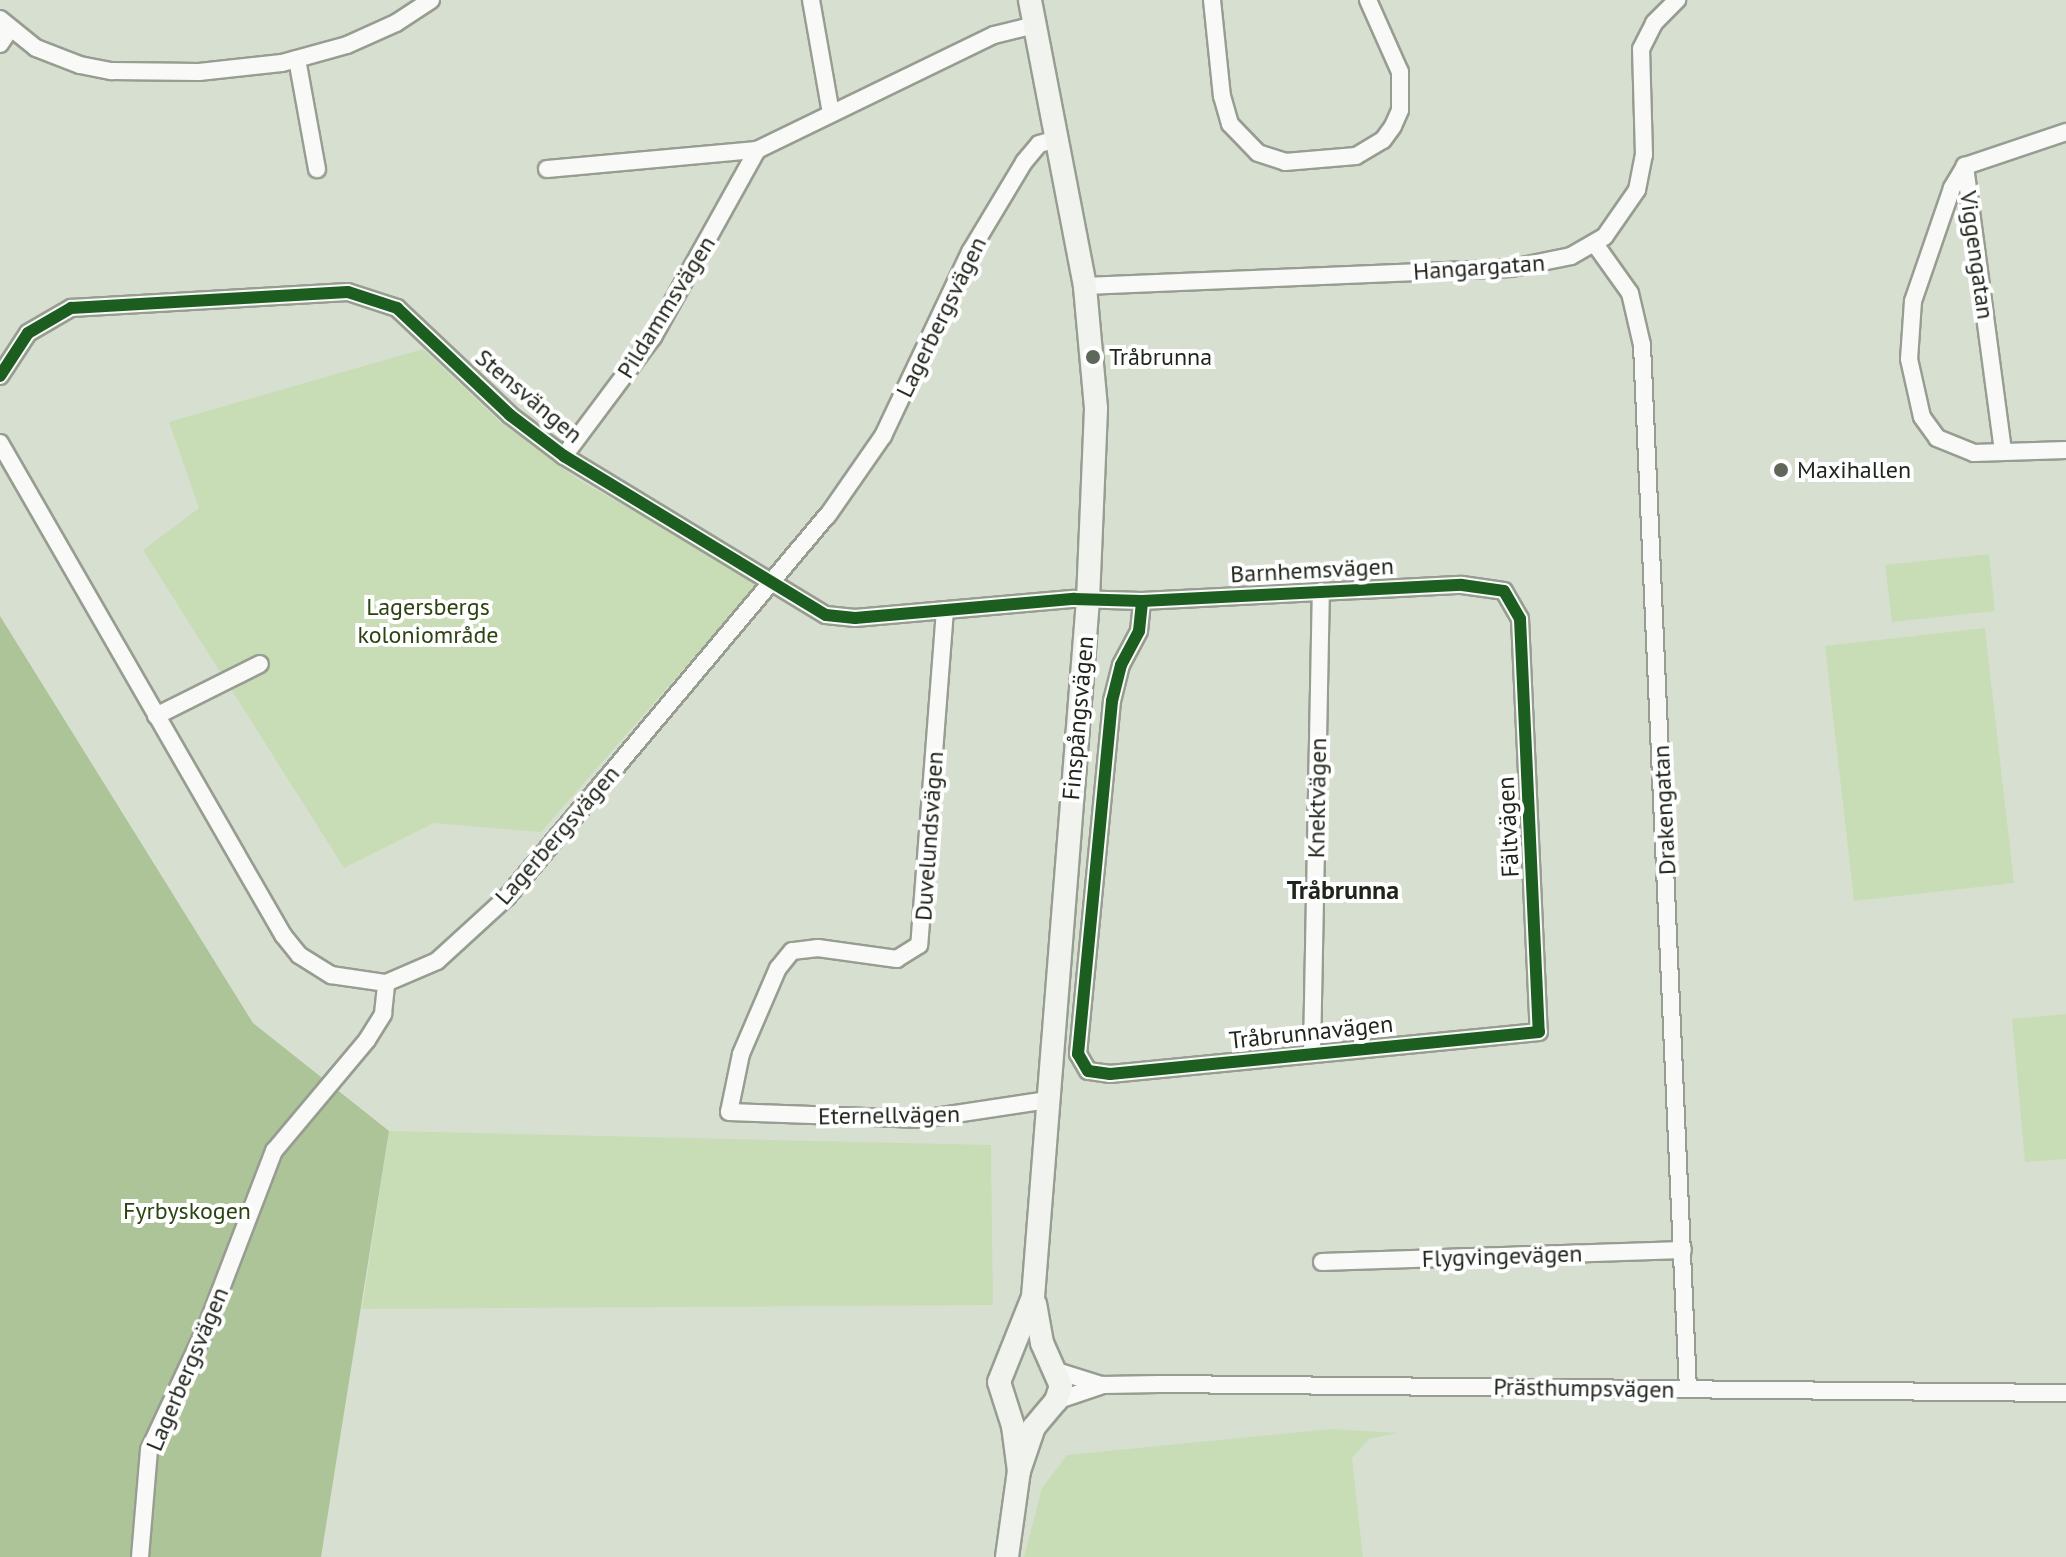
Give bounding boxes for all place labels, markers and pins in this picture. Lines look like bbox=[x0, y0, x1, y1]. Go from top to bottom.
place label: Tråbrunna bbox=[1109, 343, 1212, 371]
marker: Tråbrunna bbox=[1084, 348, 1102, 366]
place label: Maxihallen bbox=[1797, 456, 1911, 484]
marker: Maxihallen bbox=[1772, 461, 1790, 479]

